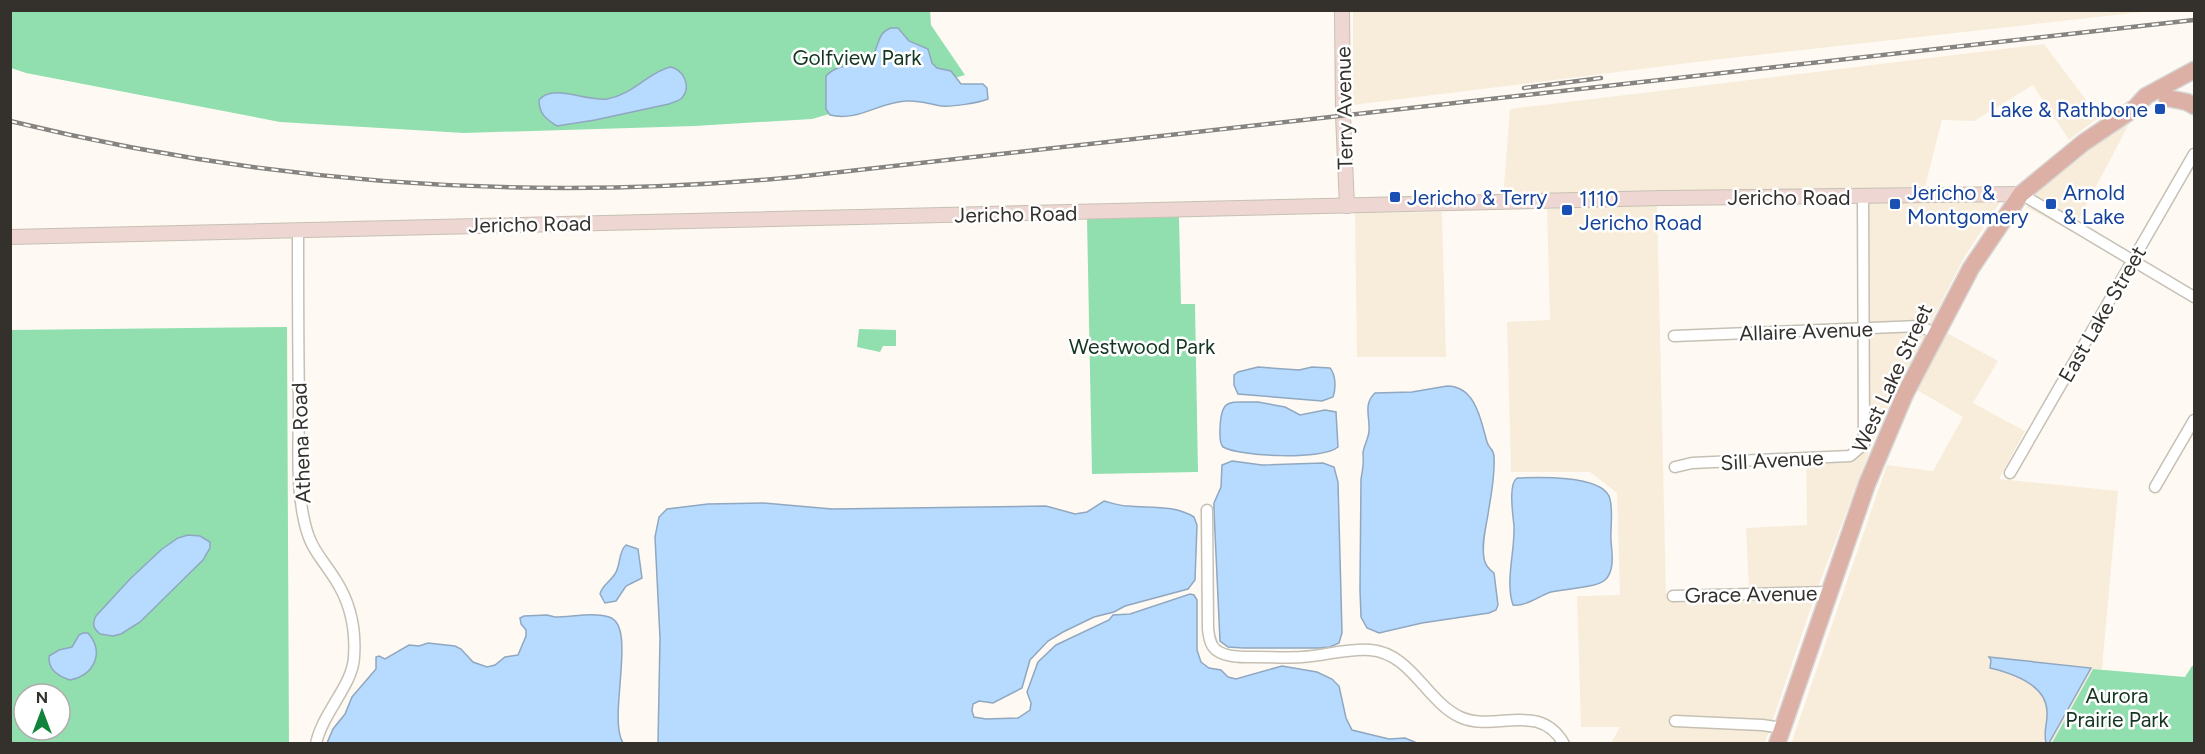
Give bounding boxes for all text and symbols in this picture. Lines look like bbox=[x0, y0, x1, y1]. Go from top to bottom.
park label: Golfview Park bbox=[792, 45, 922, 70]
street label: Terry Avenue bbox=[1330, 46, 1358, 170]
place label: Lake & Rathbone bbox=[1990, 97, 2148, 122]
marker: Lake & Rathbone bbox=[2153, 102, 2167, 116]
place label: Jericho & Montgomery bbox=[1907, 180, 2029, 229]
place label: Arnold & Lake bbox=[2063, 180, 2125, 229]
place label: Jericho & Terry bbox=[1407, 185, 1547, 210]
street label: Jericho Road bbox=[1727, 185, 1851, 210]
place label: 1110 Jericho Road bbox=[1579, 186, 1702, 235]
marker: Jericho & Terry bbox=[1388, 190, 1402, 204]
marker: Jericho & Montgomery bbox=[1888, 197, 1902, 211]
marker: Arnold & Lake bbox=[2044, 197, 2058, 211]
street label: Jericho Road bbox=[954, 200, 1078, 228]
marker: 1110 Jericho Road bbox=[1560, 203, 1574, 217]
street label: Jericho Road bbox=[468, 210, 592, 238]
street label: East Lake Street bbox=[2053, 241, 2151, 387]
street label: West Lake Street bbox=[1847, 300, 1937, 456]
street label: Allaire Avenue bbox=[1739, 316, 1873, 346]
park label: Westwood Park bbox=[1069, 334, 1216, 359]
street label: Athena Road bbox=[286, 382, 316, 504]
street label: Sill Avenue bbox=[1720, 445, 1824, 475]
street label: Grace Avenue bbox=[1684, 580, 1818, 608]
north arrow bbox=[12, 682, 72, 742]
park label: Aurora Prairie Park bbox=[2065, 683, 2169, 732]
text: N bbox=[36, 688, 48, 707]

